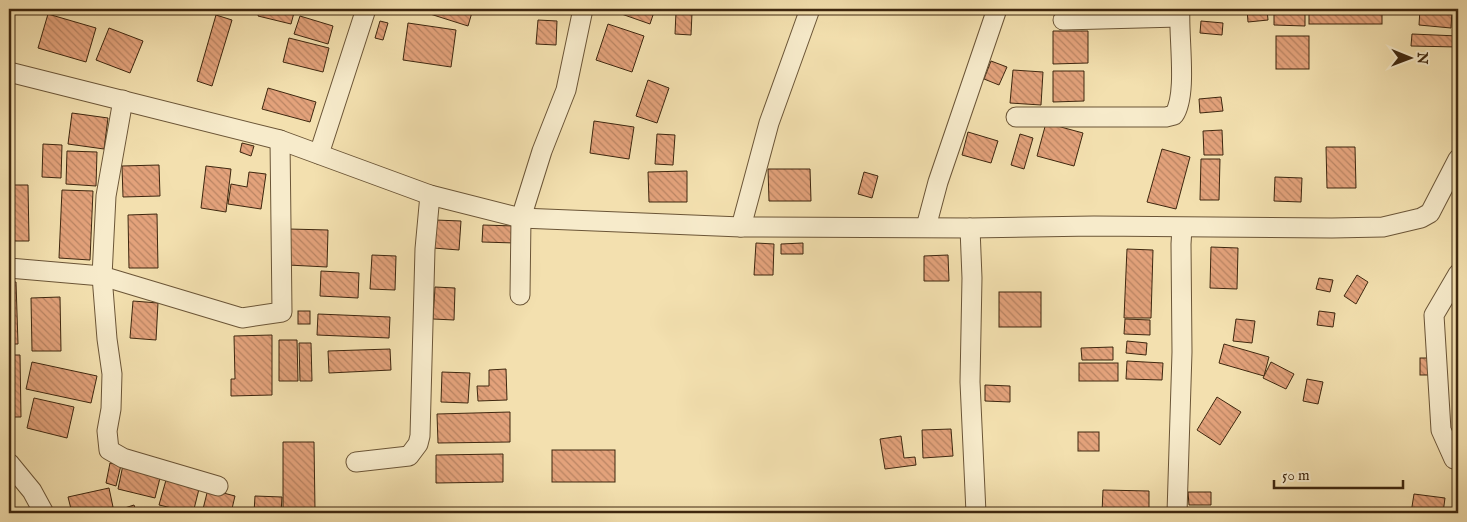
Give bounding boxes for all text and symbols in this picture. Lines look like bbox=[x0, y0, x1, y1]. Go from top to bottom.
north arrow bbox=[1384, 32, 1434, 82]
text: N bbox=[1413, 51, 1431, 64]
scale bar bbox=[1274, 457, 1403, 489]
text: 50 m bbox=[1282, 466, 1310, 485]

